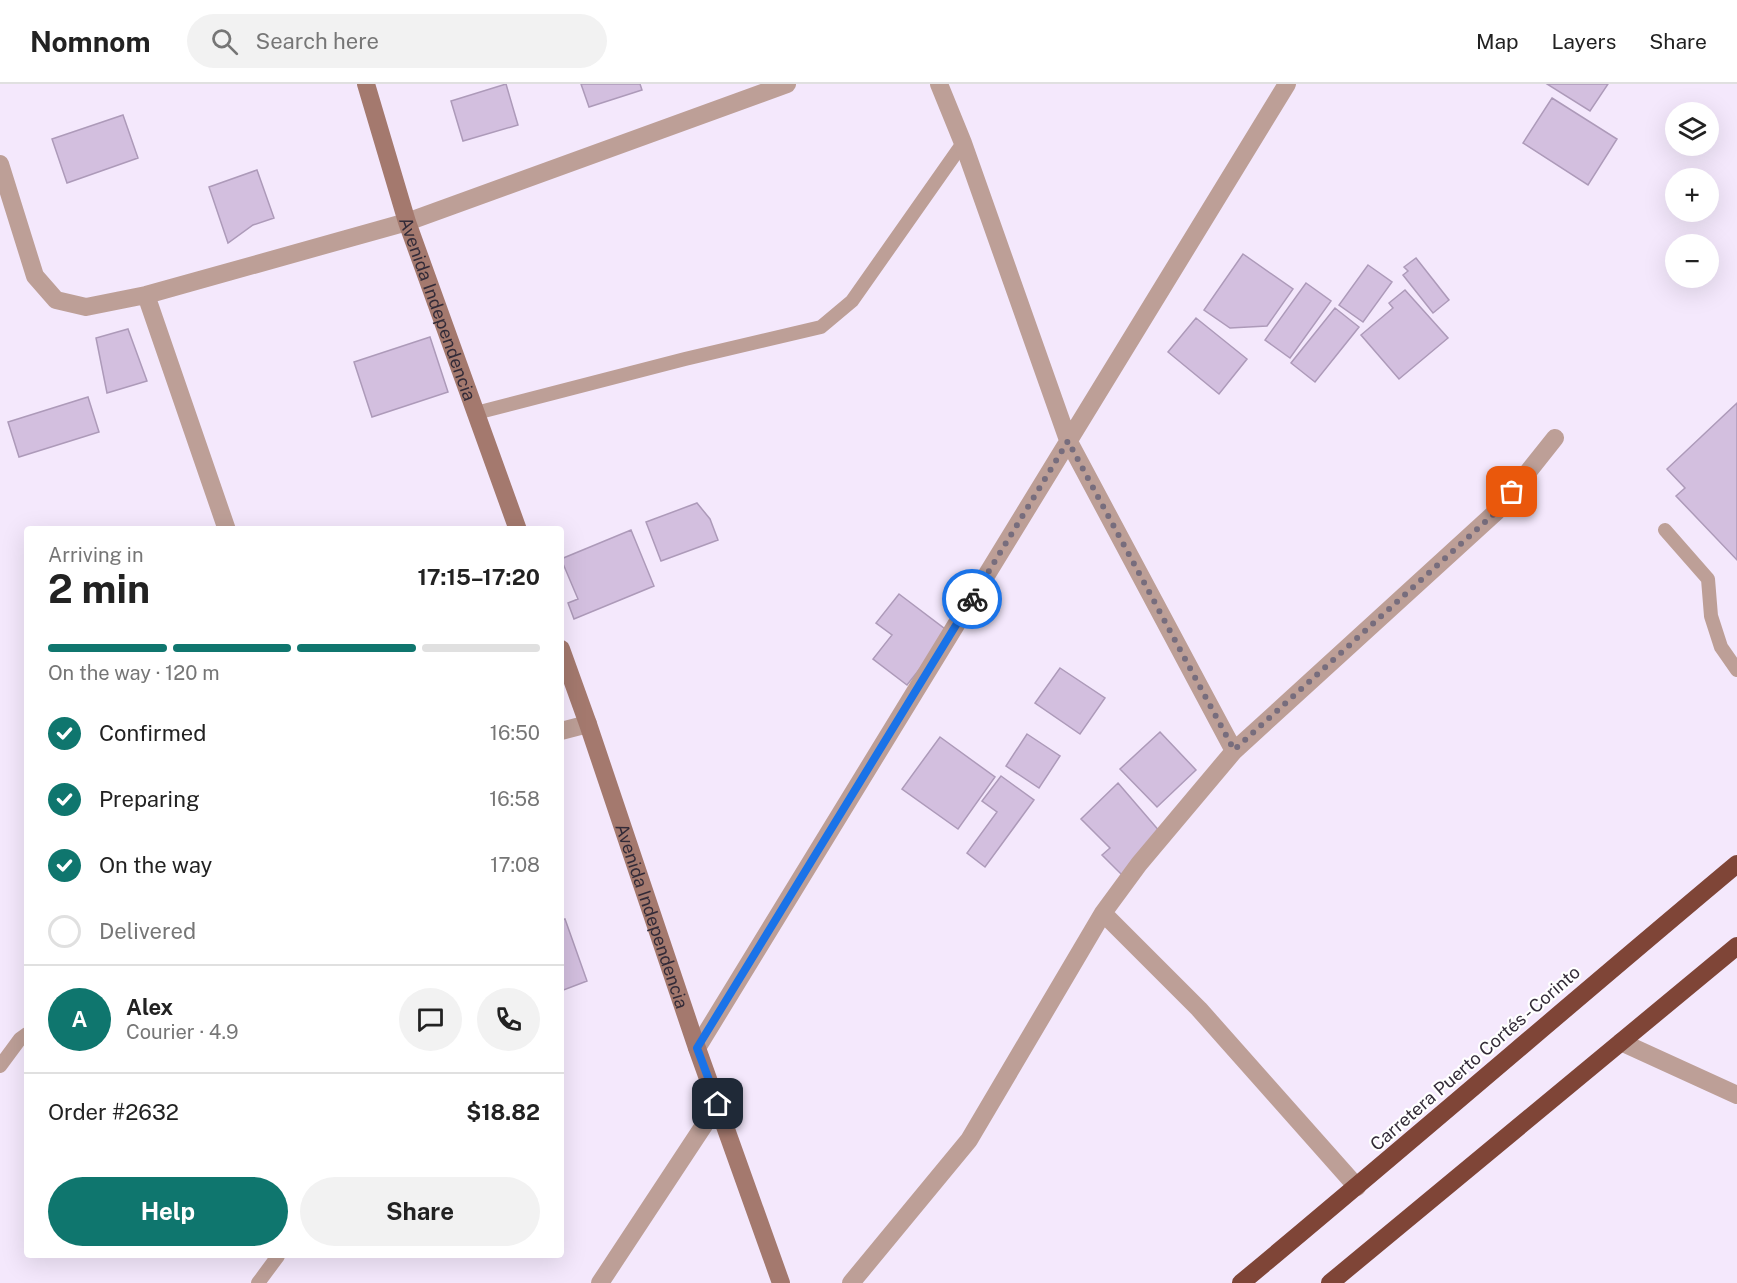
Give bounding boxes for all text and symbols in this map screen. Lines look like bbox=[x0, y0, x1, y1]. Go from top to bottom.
search box bbox=[187, 14, 607, 68]
text: Nomnom bbox=[30, 25, 151, 58]
icon: search bbox=[208, 25, 241, 58]
text: Search here bbox=[256, 28, 379, 54]
text: Map bbox=[1476, 29, 1519, 54]
text: Layers bbox=[1552, 29, 1616, 54]
text: Share bbox=[1649, 29, 1707, 54]
map controls bbox=[1665, 102, 1719, 288]
button: layers bbox=[1665, 102, 1719, 156]
button: + bbox=[1665, 168, 1719, 222]
street label: Avenida Independencia bbox=[395, 214, 481, 403]
button: − bbox=[1665, 234, 1719, 288]
pin bbox=[1486, 466, 1537, 517]
icon: bag bbox=[1495, 475, 1528, 508]
text: Arriving in bbox=[48, 543, 143, 567]
text: 17:15–17:20 bbox=[417, 564, 540, 590]
text: 2 min bbox=[48, 566, 150, 612]
courier bbox=[942, 569, 1002, 629]
icon: bike bbox=[956, 583, 989, 616]
text: On the way · 120 m bbox=[48, 661, 220, 685]
icon: check bbox=[48, 717, 81, 750]
text: Confirmed bbox=[99, 720, 206, 746]
text: 16:50 bbox=[490, 721, 540, 745]
icon: check bbox=[48, 783, 81, 816]
text: Preparing bbox=[99, 786, 200, 812]
text: 16:58 bbox=[489, 787, 540, 811]
street label: Avenida Independencia bbox=[612, 820, 693, 1011]
icon: check bbox=[48, 849, 81, 882]
text: On the way bbox=[99, 852, 212, 878]
text: 17:08 bbox=[490, 853, 540, 877]
text: Delivered bbox=[99, 918, 196, 944]
street label: Carretera Puerto Cortés - Corinto bbox=[1366, 961, 1584, 1155]
button: chat bbox=[399, 988, 462, 1051]
button: phone bbox=[477, 988, 540, 1051]
text: Alex bbox=[126, 994, 173, 1020]
text: A bbox=[72, 1006, 87, 1032]
text: Courier · 4.9 bbox=[126, 1020, 238, 1044]
pin bbox=[692, 1078, 743, 1129]
icon: home bbox=[701, 1087, 734, 1120]
text: Order #2632 bbox=[48, 1099, 179, 1125]
text: $18.82 bbox=[466, 1099, 540, 1125]
button: Help bbox=[48, 1177, 288, 1246]
button: Share bbox=[300, 1177, 540, 1246]

